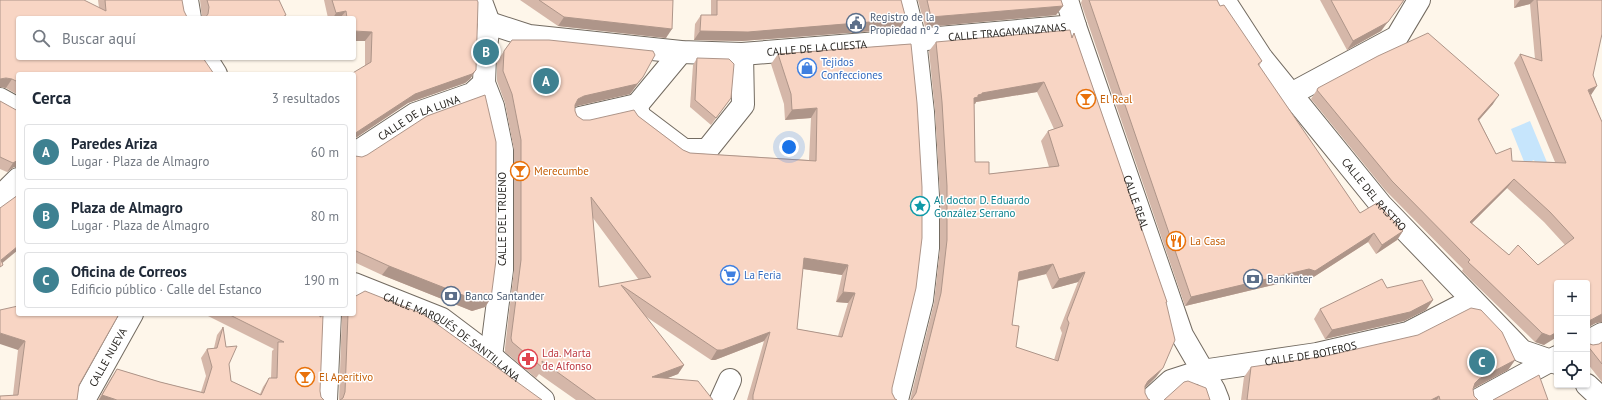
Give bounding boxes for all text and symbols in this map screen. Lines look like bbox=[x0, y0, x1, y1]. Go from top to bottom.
place label: Registro de la Propiedad nº 2 bbox=[870, 10, 939, 37]
public building icon: Registro de la Propiedad nº 2 bbox=[845, 12, 867, 34]
search box bbox=[16, 16, 356, 60]
street label: CALLE TRAGAMANZANAS bbox=[948, 20, 1067, 44]
icon: search bbox=[30, 27, 52, 49]
text: Buscar aquí bbox=[62, 29, 136, 48]
pin: B bbox=[473, 37, 499, 67]
street label: CALLE DE LA CUESTA bbox=[766, 37, 868, 59]
place label: Tejidos Confecciones bbox=[821, 55, 883, 82]
shop icon: Tejidos Confecciones bbox=[796, 57, 818, 79]
pin: A bbox=[533, 66, 559, 96]
text: Cerca bbox=[32, 87, 71, 109]
bar icon: El Real bbox=[1075, 88, 1097, 110]
text: 3 resultados bbox=[272, 90, 340, 107]
street label: CALLE DE LA LUNA bbox=[375, 92, 462, 143]
place label: El Real bbox=[1100, 92, 1133, 106]
text: Paredes Ariza bbox=[71, 134, 157, 153]
your location bbox=[779, 137, 799, 157]
text: A bbox=[42, 144, 50, 161]
text: 60 m bbox=[311, 144, 339, 161]
text: Lugar · Plaza de Almagro bbox=[71, 153, 209, 170]
street label: CALLE DEL RASTRO bbox=[1339, 155, 1409, 234]
bar icon: Merecumbe bbox=[509, 160, 531, 182]
place label: Merecumbe bbox=[534, 164, 589, 178]
street label: CALLE DEL TRUENO bbox=[495, 172, 509, 266]
street label: CALLE REAL bbox=[1120, 173, 1152, 232]
place label: Al doctor D. Eduardo González Serrano bbox=[934, 193, 1030, 220]
place icon: Al doctor D. Eduardo González Serrano bbox=[909, 195, 931, 217]
text: Plaza de Almagro bbox=[71, 198, 183, 217]
text: B bbox=[42, 208, 50, 225]
text: 80 m bbox=[311, 208, 339, 225]
text: Lugar · Plaza de Almagro bbox=[71, 217, 209, 234]
restaurant icon: La Casa bbox=[1165, 230, 1187, 252]
place label: La Casa bbox=[1190, 234, 1226, 248]
text: Oficina de Correos bbox=[71, 262, 187, 281]
supermarket icon: La Feria bbox=[719, 264, 741, 286]
place label: La Feria bbox=[744, 268, 781, 282]
bank icon: Bankinter bbox=[1242, 268, 1264, 290]
text: C bbox=[42, 272, 50, 289]
text: 190 m bbox=[304, 272, 339, 289]
place label: Bankinter bbox=[1267, 272, 1312, 286]
map controls bbox=[1554, 280, 1590, 388]
button: + bbox=[1554, 280, 1590, 316]
text: Edificio público · Calle del Estanco bbox=[71, 281, 262, 298]
bank icon: Banco Santander bbox=[440, 285, 462, 307]
street label: CALLE MARQUÉS DE SANTILLANA bbox=[381, 289, 523, 385]
place label: Banco Santander bbox=[465, 289, 544, 303]
button: − bbox=[1554, 316, 1590, 352]
street label: CALLE NUEVA bbox=[86, 325, 130, 389]
street label: CALLE DE BOTEROS bbox=[1264, 338, 1358, 369]
place label: Lda. Marta de Alfonso bbox=[542, 346, 592, 373]
pin: C bbox=[1469, 347, 1495, 377]
pharmacy icon: Lda. Marta de Alfonso bbox=[517, 348, 539, 370]
button: locate bbox=[1554, 352, 1590, 388]
bar icon: El Aperitivo bbox=[294, 366, 316, 388]
place label: El Aperitivo bbox=[319, 370, 373, 384]

